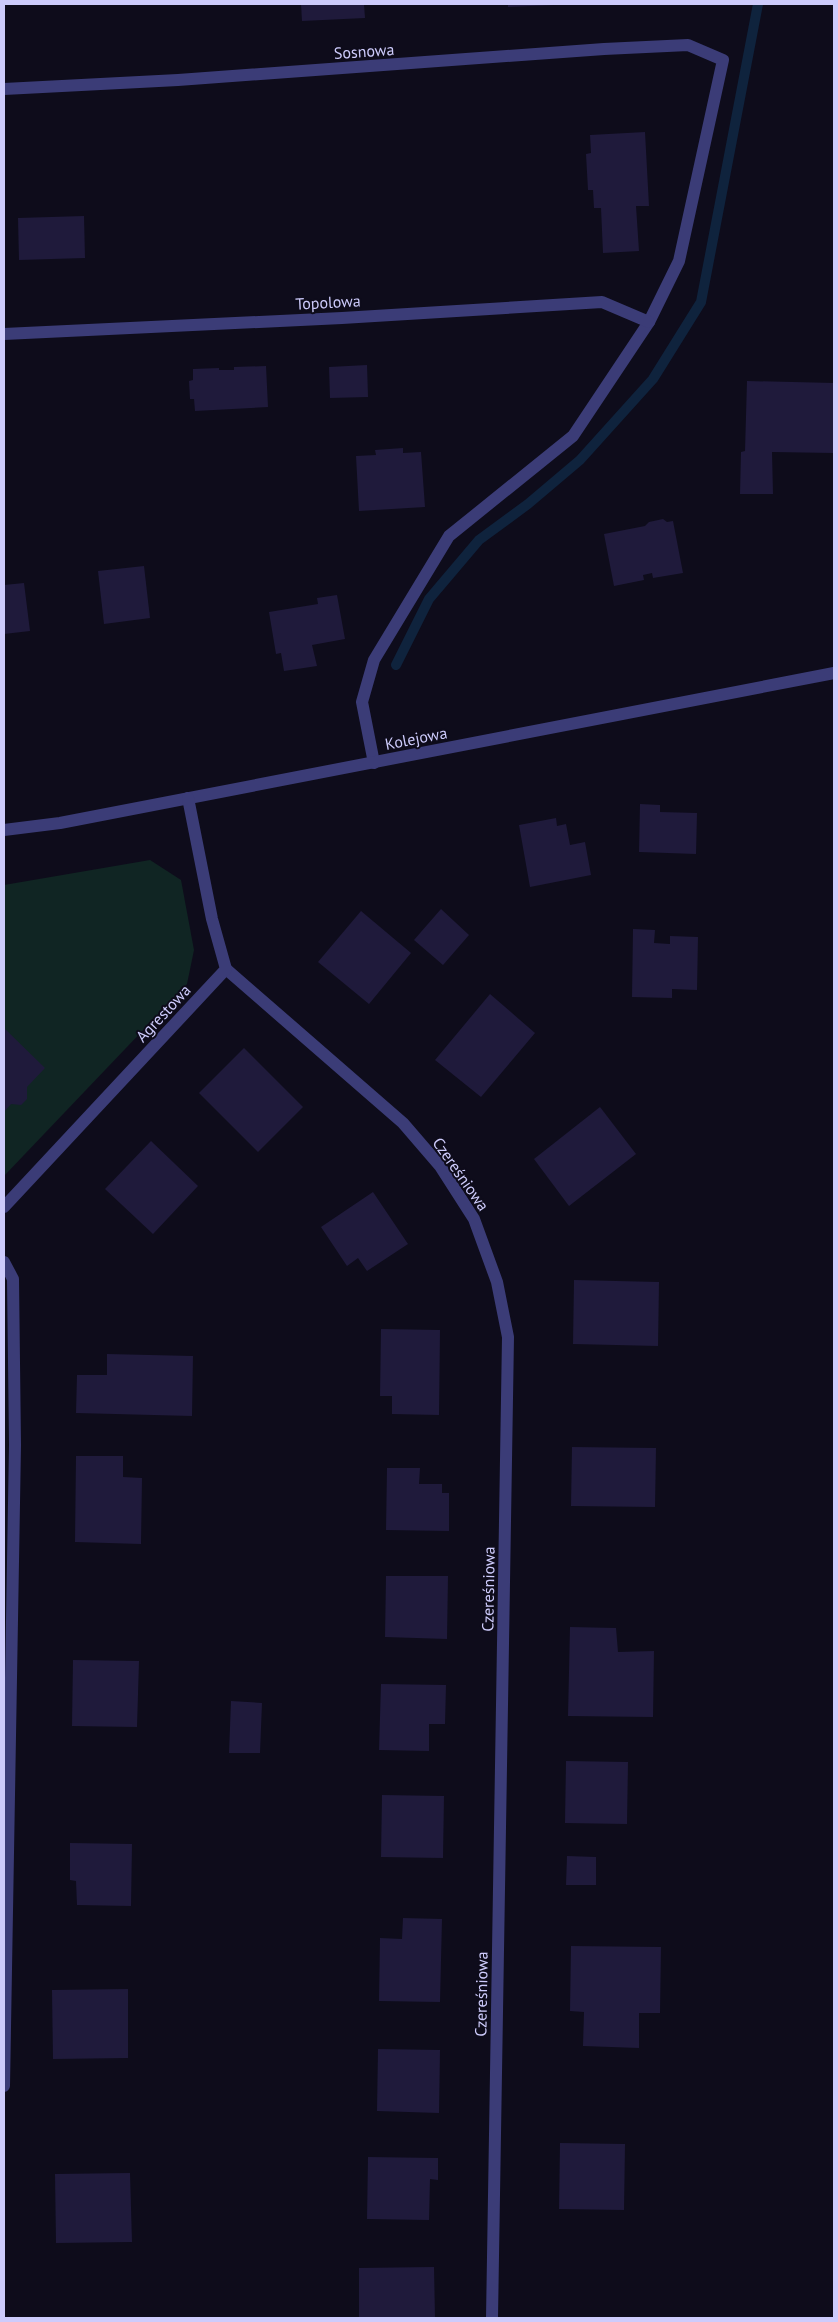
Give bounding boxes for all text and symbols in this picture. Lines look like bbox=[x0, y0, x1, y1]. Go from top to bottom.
street label: Sosnowa bbox=[333, 39, 395, 63]
street label: Topolowa bbox=[295, 290, 361, 314]
street label: Kolejowa bbox=[383, 722, 449, 754]
street label: Agrestowa bbox=[131, 980, 195, 1046]
street label: Czereśniowa bbox=[428, 1133, 494, 1215]
street label: Czereśniowa bbox=[477, 1546, 499, 1632]
street label: Czereśniowa bbox=[470, 1951, 492, 2037]

